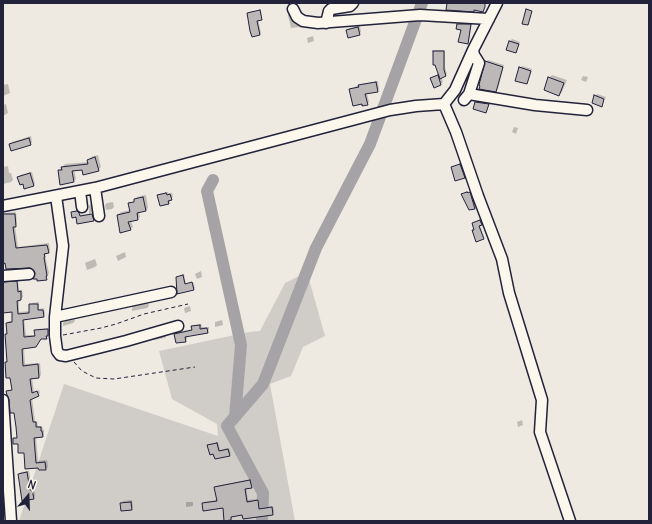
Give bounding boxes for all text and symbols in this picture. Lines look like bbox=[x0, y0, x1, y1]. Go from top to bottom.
north arrow bbox=[8, 476, 48, 516]
text: N bbox=[26, 477, 38, 493]

